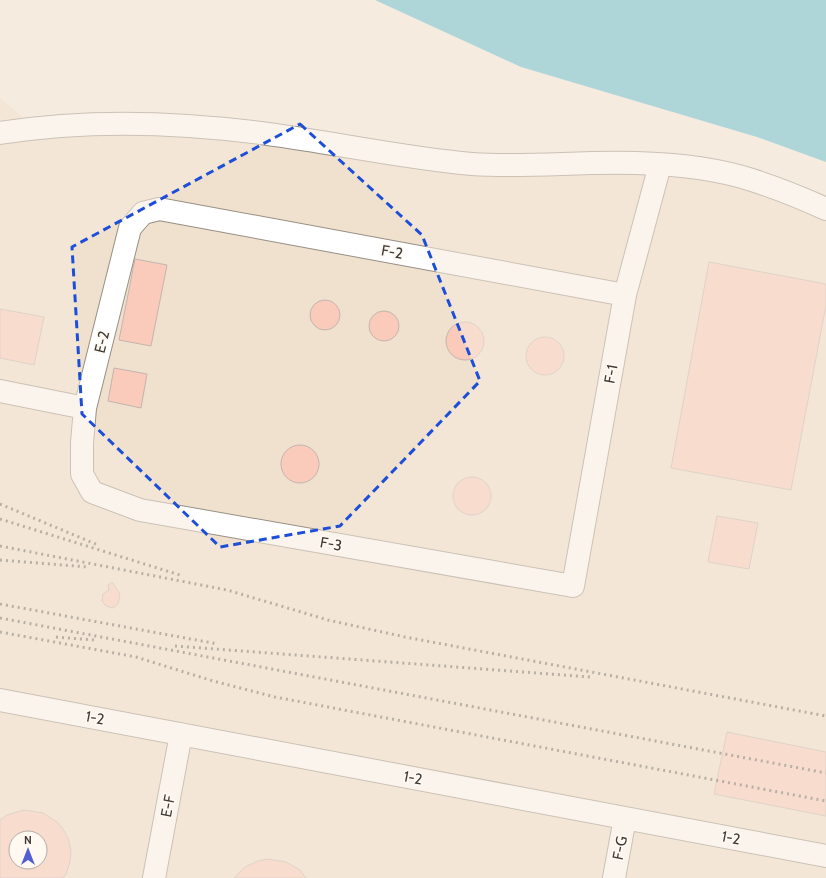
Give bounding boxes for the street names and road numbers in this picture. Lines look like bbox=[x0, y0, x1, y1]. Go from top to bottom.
street label: F-2 bbox=[380, 241, 404, 263]
street label: E-2 bbox=[91, 329, 113, 355]
street label: F-1 bbox=[600, 363, 622, 385]
street label: F-3 bbox=[319, 533, 343, 555]
street label: 1-2 bbox=[84, 707, 106, 729]
street label: 1-2 bbox=[402, 767, 424, 789]
street label: E-F bbox=[157, 793, 179, 819]
street label: 1-2 bbox=[720, 827, 742, 849]
street label: F-G bbox=[609, 834, 631, 862]

